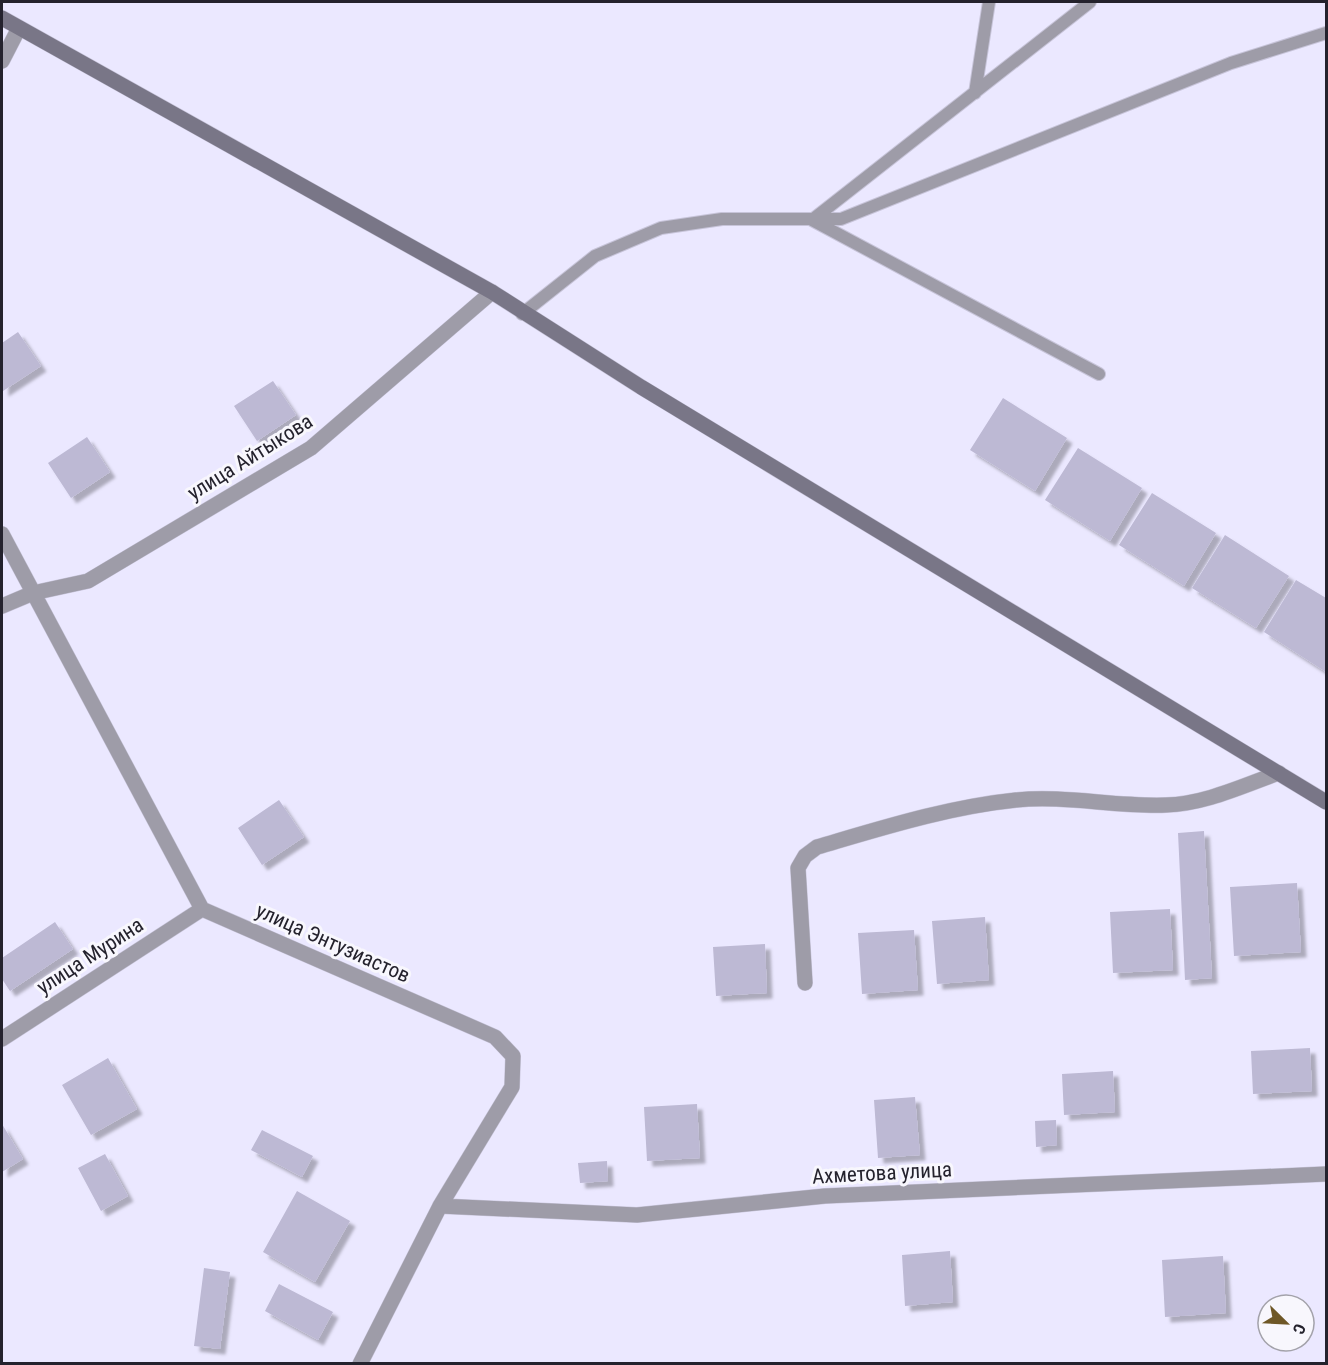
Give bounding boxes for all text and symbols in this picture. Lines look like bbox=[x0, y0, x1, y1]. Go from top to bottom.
street label: улица Айтыкова bbox=[183, 409, 317, 505]
street label: улица Энтузиастов bbox=[252, 898, 414, 988]
street label: улица Мурина bbox=[32, 913, 148, 999]
street label: Ахметова улица bbox=[811, 1157, 953, 1189]
north arrow bbox=[1256, 1293, 1316, 1353]
text: С bbox=[1289, 1321, 1310, 1337]

